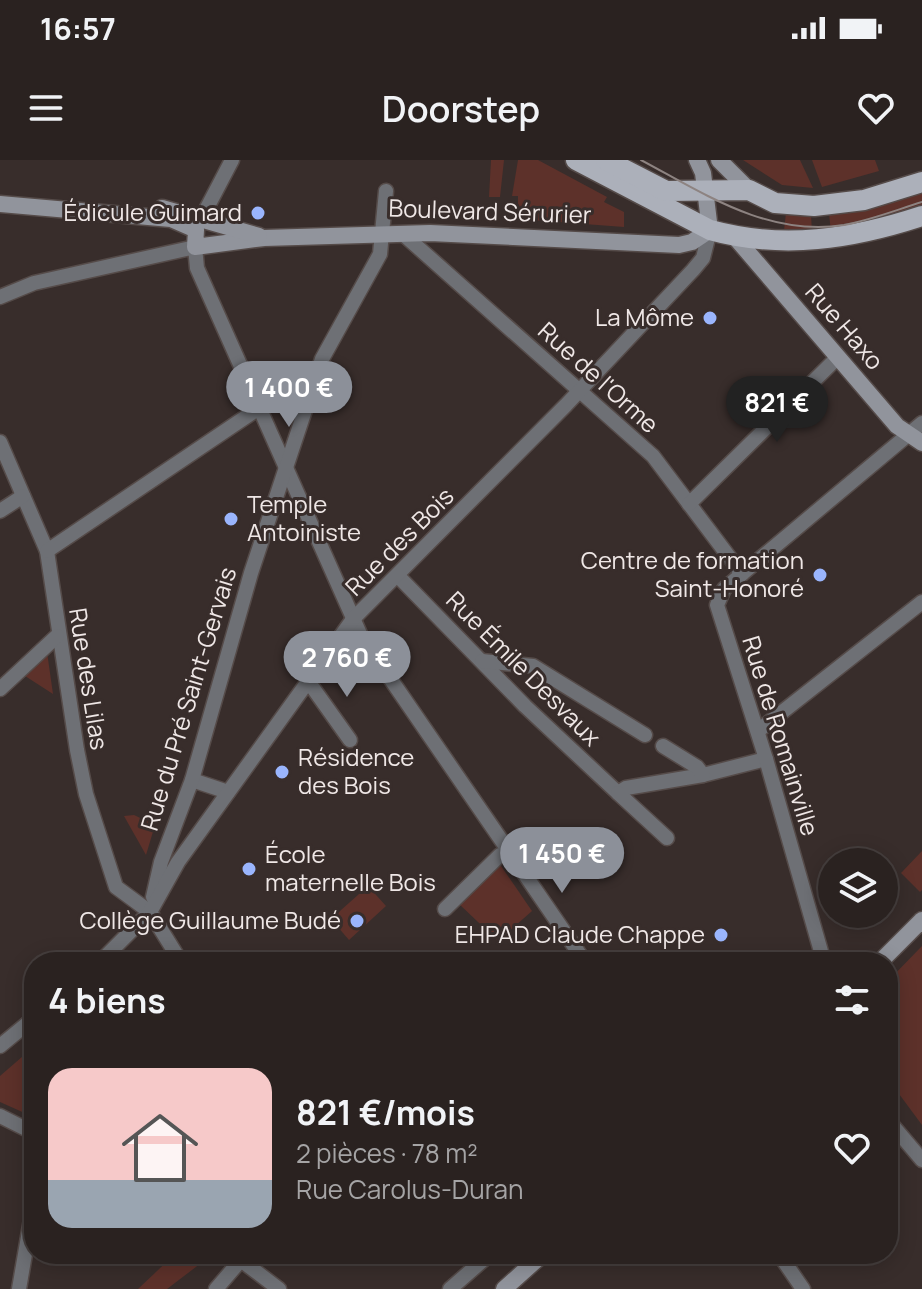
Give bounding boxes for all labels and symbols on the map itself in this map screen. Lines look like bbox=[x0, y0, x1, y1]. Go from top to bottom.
street label: Boulevard Sérurier bbox=[388, 190, 593, 231]
place label: Édicule Guimard bbox=[63, 195, 242, 228]
marker: Édicule Guimard bbox=[249, 204, 267, 222]
street label: Rue Haxo bbox=[798, 276, 892, 376]
place label: La Môme bbox=[595, 300, 694, 333]
marker: La Môme bbox=[701, 309, 719, 327]
street label: Rue de l'Orme bbox=[532, 314, 666, 440]
pin: 1 400 € bbox=[215, 361, 363, 429]
pin: 821 € bbox=[721, 376, 833, 444]
street label: Rue des Bois bbox=[337, 479, 460, 602]
place label: Temple Antoiniste bbox=[247, 487, 361, 548]
marker: Temple Antoiniste bbox=[222, 510, 240, 528]
place label: Centre de formation Saint-Honoré bbox=[581, 543, 804, 604]
street label: Rue du Pré Saint-Gervais bbox=[132, 563, 243, 834]
marker: Centre de formation Saint-Honoré bbox=[811, 566, 829, 584]
street label: Rue Émile Desvaux bbox=[439, 583, 609, 753]
street label: Rue des Lilas bbox=[62, 605, 117, 752]
pin: 2 760 € bbox=[273, 631, 421, 699]
street label: Rue de Romainville bbox=[735, 632, 827, 839]
place label: Résidence des Bois bbox=[298, 740, 414, 801]
marker: Résidence des Bois bbox=[273, 763, 291, 781]
pin: 1 450 € bbox=[488, 827, 636, 895]
place label: École maternelle Bois bbox=[265, 837, 436, 898]
marker: École maternelle Bois bbox=[240, 860, 258, 878]
place label: Collège Guillaume Budé bbox=[79, 903, 341, 936]
marker: Collège Guillaume Budé bbox=[348, 912, 366, 930]
place label: EHPAD Claude Chappe bbox=[455, 917, 705, 950]
marker: EHPAD Claude Chappe bbox=[712, 926, 730, 944]

